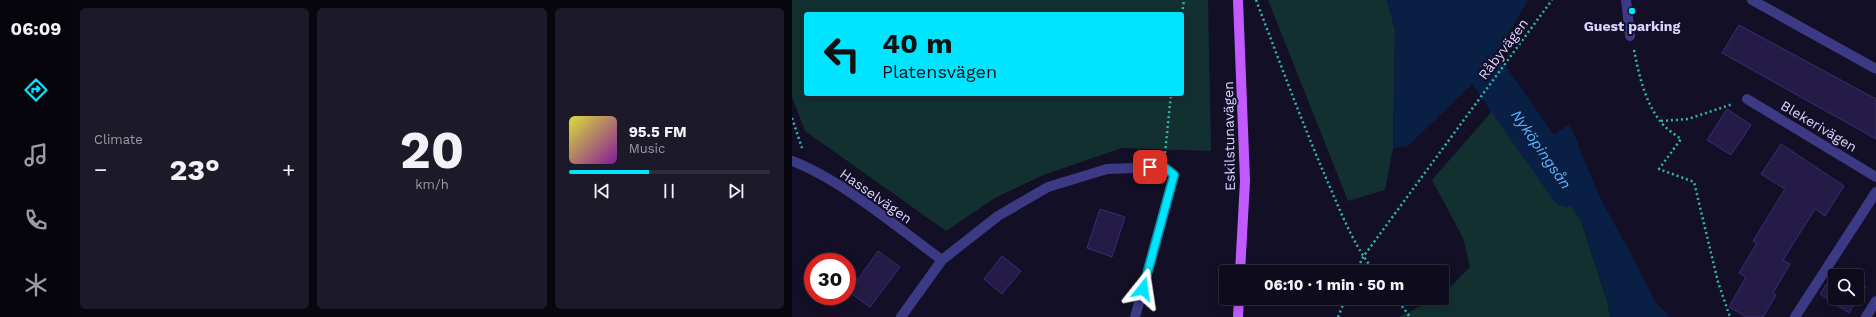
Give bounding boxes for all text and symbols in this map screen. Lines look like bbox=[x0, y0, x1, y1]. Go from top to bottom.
marker: Guest parking bbox=[1627, 6, 1637, 16]
street label: Råbyvägen bbox=[1475, 15, 1531, 83]
text: 06:09 bbox=[11, 18, 61, 39]
place label: Guest parking bbox=[1584, 18, 1680, 34]
text: 40 m bbox=[882, 27, 952, 60]
icon: left bbox=[816, 28, 868, 80]
text: Platensvägen bbox=[882, 61, 997, 82]
icon: directions bbox=[22, 76, 50, 104]
street label: Eskilstunavägen bbox=[1220, 81, 1238, 191]
street label: Blekerivägen bbox=[1778, 97, 1860, 155]
water label: Nyköpingsån bbox=[1507, 106, 1575, 192]
text: 20 bbox=[400, 120, 464, 181]
text: 95.5 FM bbox=[629, 123, 687, 141]
text: Climate bbox=[94, 132, 143, 147]
icon: music bbox=[22, 141, 50, 169]
text: Music bbox=[629, 141, 665, 156]
pin bbox=[1133, 150, 1167, 184]
text: 23° bbox=[169, 152, 220, 187]
icon: arrive bbox=[1139, 156, 1161, 178]
text: − bbox=[94, 157, 107, 182]
text: + bbox=[282, 157, 295, 182]
street label: Hasselvägen bbox=[837, 165, 915, 227]
text: km/h bbox=[415, 177, 449, 192]
icon: previous bbox=[591, 180, 613, 202]
icon: pause bbox=[658, 180, 680, 202]
icon: next bbox=[725, 180, 747, 202]
icon: phone bbox=[22, 206, 50, 234]
speed limit sign: 30 bbox=[804, 253, 856, 305]
position arrow bbox=[1122, 268, 1164, 310]
map controls bbox=[1828, 269, 1864, 305]
button: search bbox=[1828, 269, 1864, 305]
icon: climate bbox=[22, 271, 50, 299]
text: 06:10 · 1 min · 50 m bbox=[1264, 276, 1404, 294]

